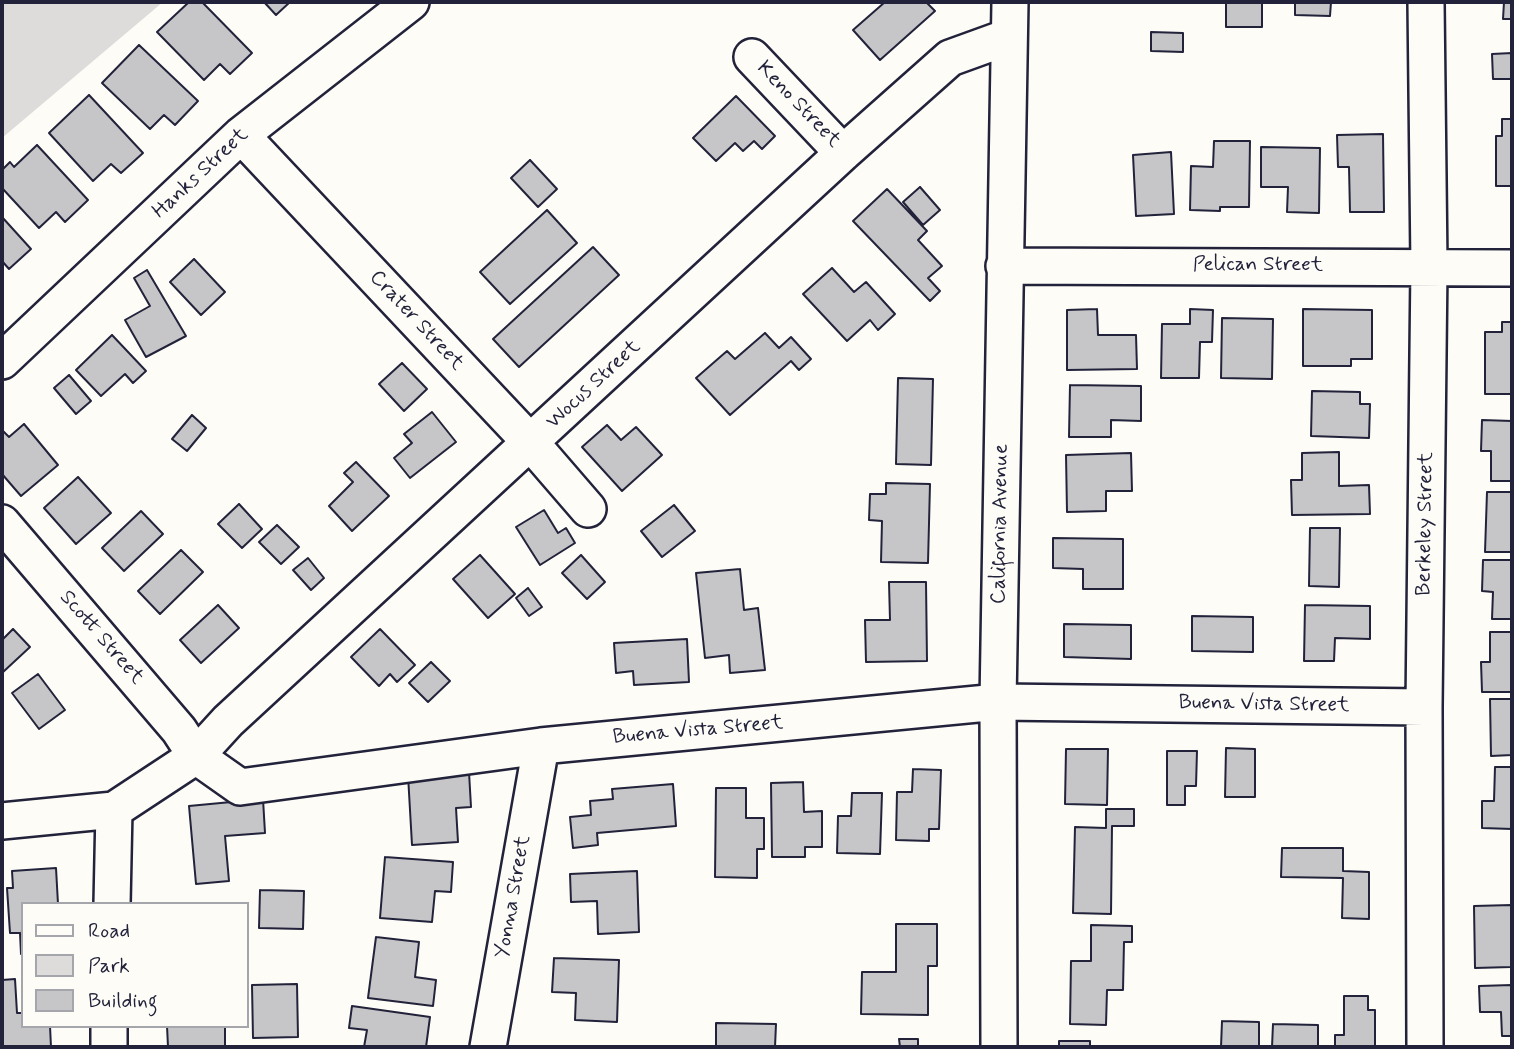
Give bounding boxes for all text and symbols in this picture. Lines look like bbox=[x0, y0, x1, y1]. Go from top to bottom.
street label: Keno Street bbox=[750, 56, 846, 154]
street label: Hanks Street bbox=[148, 123, 254, 225]
street label: Pelican Street bbox=[1193, 253, 1323, 279]
street label: Crater Street bbox=[363, 266, 469, 376]
street label: Wocus Street bbox=[542, 335, 646, 435]
street label: California Avenue bbox=[987, 444, 1015, 604]
street label: Berkeley Street bbox=[1412, 452, 1440, 596]
street label: Scott Street bbox=[53, 586, 149, 690]
street label: Buena Vista Street bbox=[1178, 691, 1350, 719]
street label: Buena Vista Street bbox=[612, 711, 784, 751]
street label: Yonna Street bbox=[491, 834, 537, 960]
legend bbox=[21, 902, 248, 1028]
text: Road bbox=[88, 917, 130, 945]
text: Park bbox=[88, 952, 130, 980]
text: Building bbox=[88, 987, 158, 1015]

